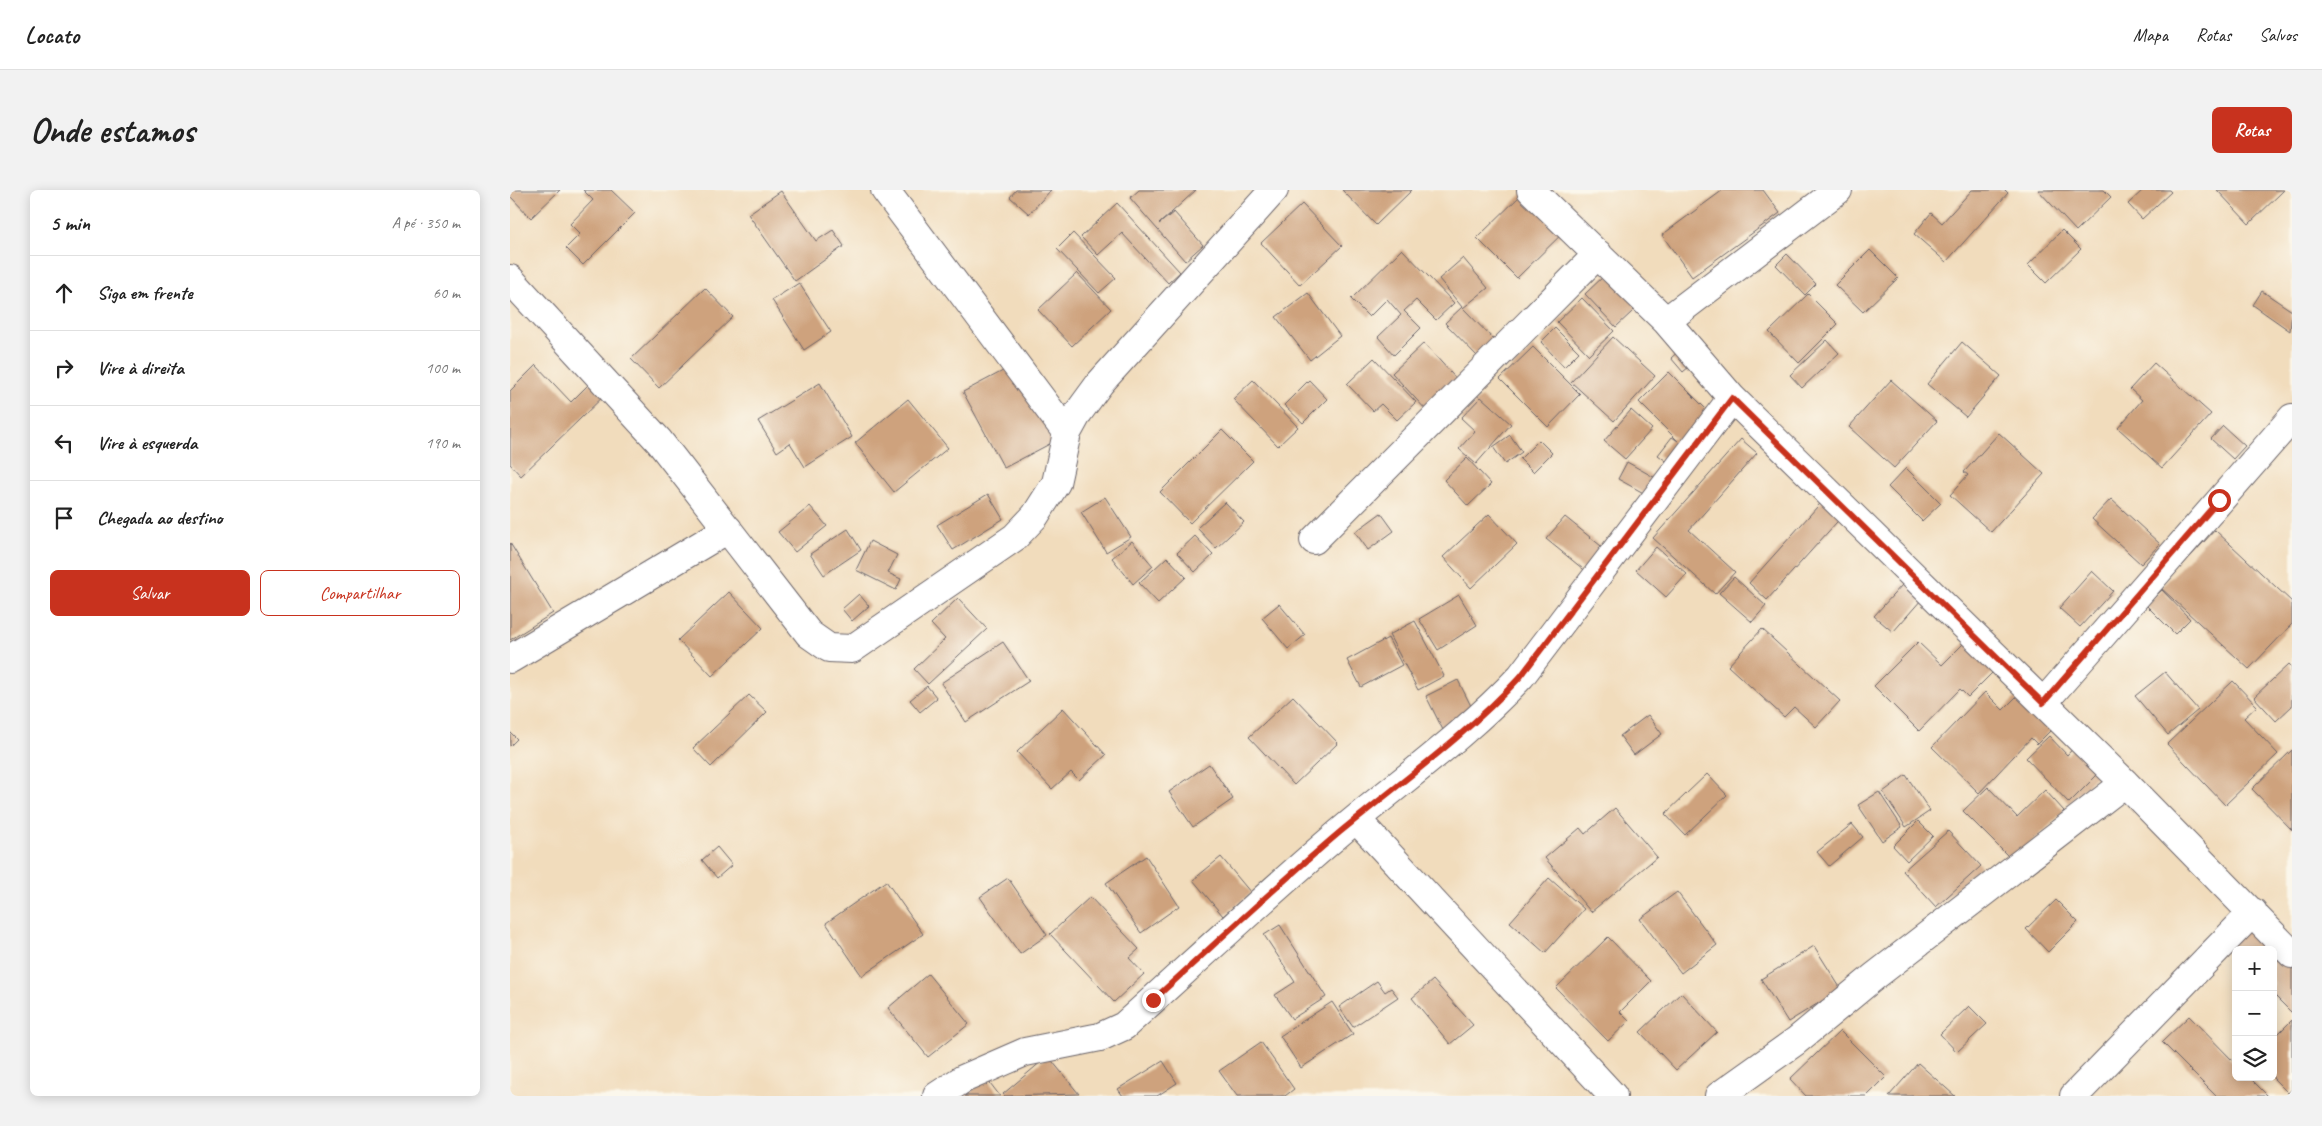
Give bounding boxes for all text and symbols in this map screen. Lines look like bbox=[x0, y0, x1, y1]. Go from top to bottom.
text: Locato bbox=[25, 20, 79, 50]
text: Mapa bbox=[2133, 24, 2168, 46]
text: Rotas bbox=[2196, 24, 2231, 46]
text: Salvos bbox=[2259, 24, 2297, 46]
button: Rotas bbox=[2212, 107, 2292, 153]
text: Onde estamos bbox=[30, 108, 195, 153]
text: 5 min bbox=[50, 210, 90, 236]
text: A pé · 350 m bbox=[392, 213, 460, 233]
icon: ahead bbox=[50, 279, 78, 307]
text: Siga em frente bbox=[97, 281, 193, 305]
text: 60 m bbox=[433, 283, 460, 303]
icon: right bbox=[50, 354, 78, 382]
text: Vire à direita bbox=[97, 356, 184, 380]
text: 100 m bbox=[426, 358, 460, 378]
icon: left bbox=[50, 429, 78, 457]
text: Vire à esquerda bbox=[97, 431, 197, 455]
text: 190 m bbox=[426, 433, 460, 453]
route start bbox=[2208, 489, 2231, 512]
icon: arrive bbox=[50, 504, 78, 532]
text: Chegada ao destino bbox=[97, 506, 223, 530]
button: Salvar bbox=[50, 570, 250, 616]
button: Compartilhar bbox=[260, 570, 460, 616]
map controls bbox=[2232, 946, 2277, 1081]
button: + bbox=[2232, 946, 2277, 991]
route end bbox=[1142, 989, 1165, 1012]
button: − bbox=[2232, 991, 2277, 1036]
button: layers bbox=[2232, 1036, 2277, 1081]

